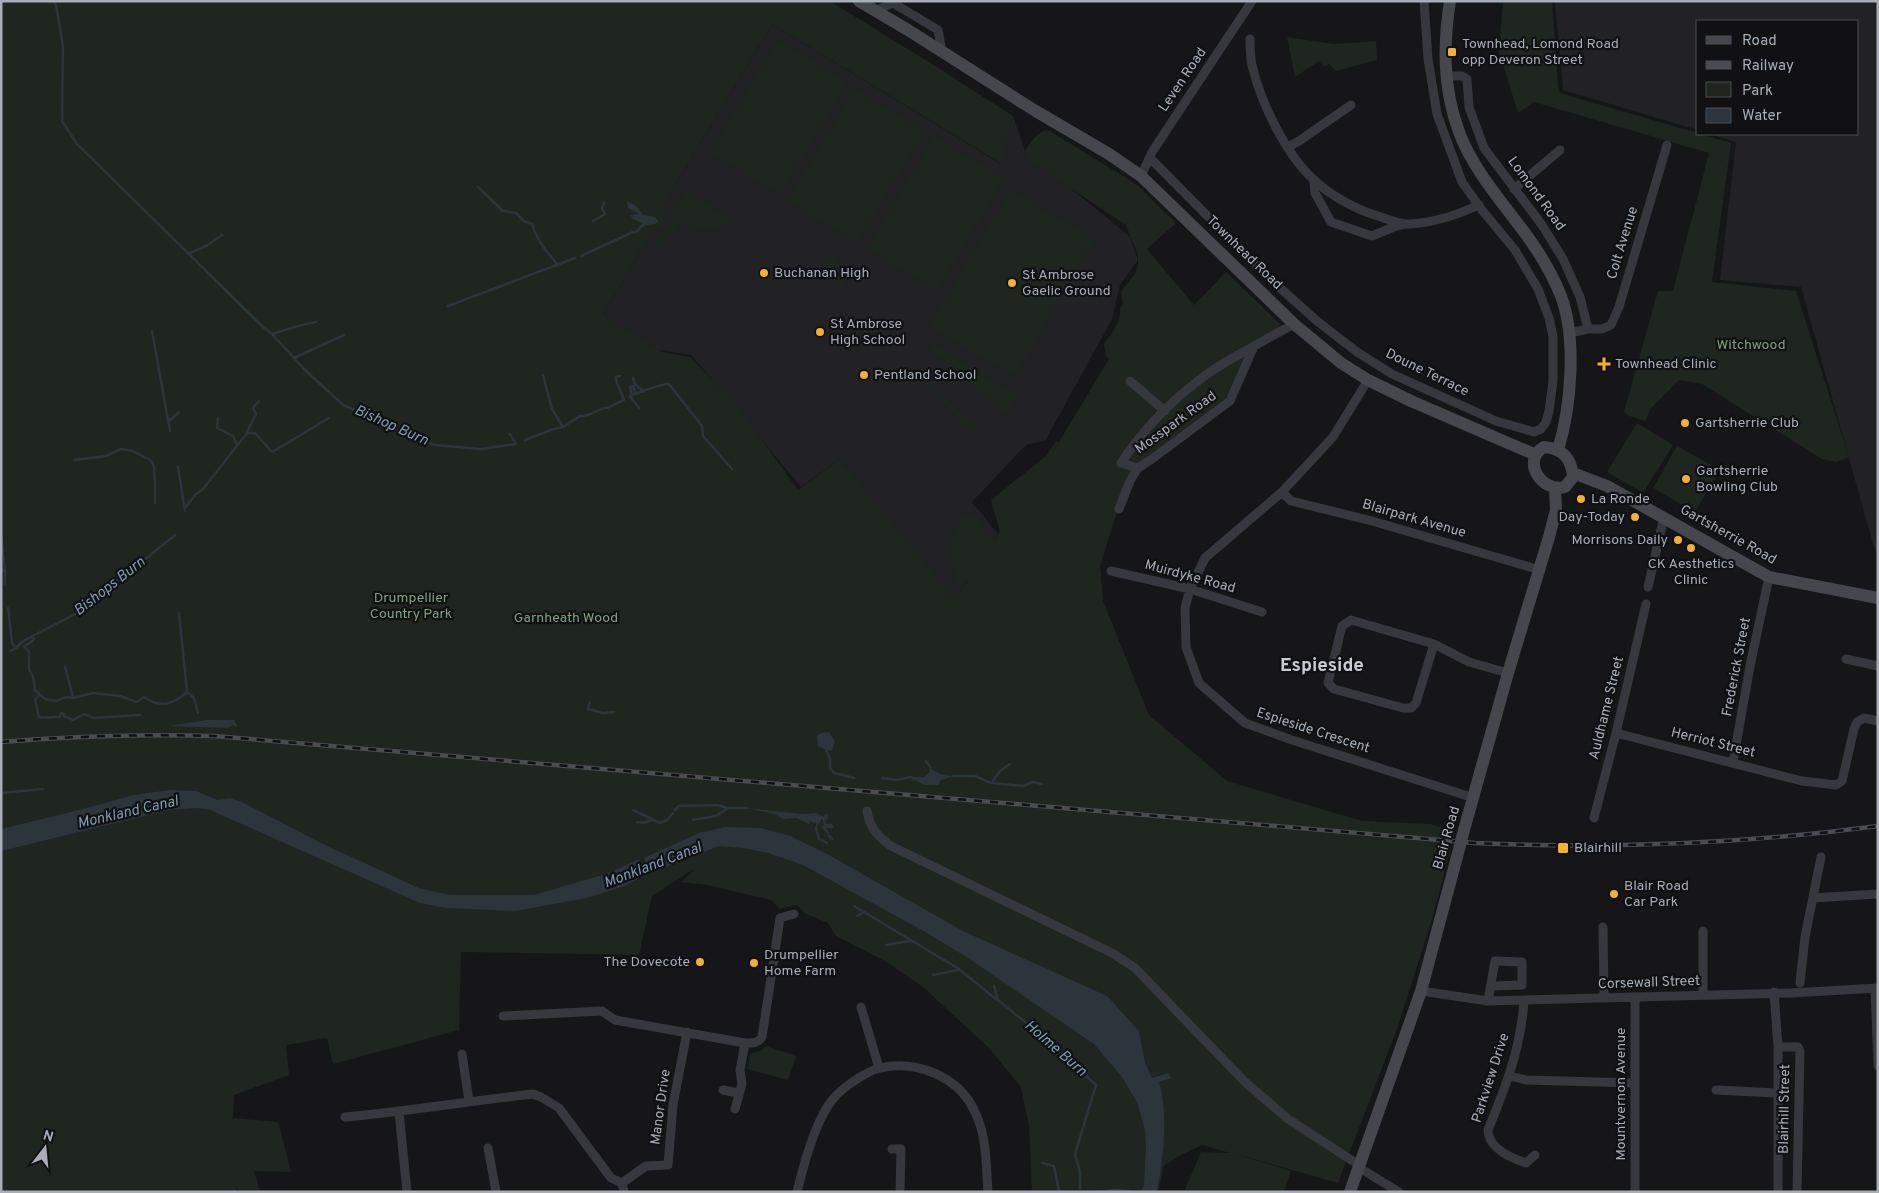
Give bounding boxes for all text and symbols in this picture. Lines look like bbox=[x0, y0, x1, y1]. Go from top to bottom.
legend bbox=[1696, 20, 1859, 135]
text: Road bbox=[1742, 32, 1777, 51]
place label: Townhead, Lomond Road opp Deveron Street bbox=[1462, 36, 1619, 69]
street label: Leven Road bbox=[1155, 45, 1211, 115]
marker: Townhead, Lomond Road opp Deveron Street bbox=[1446, 46, 1458, 58]
text: Railway bbox=[1742, 57, 1794, 76]
text: Park bbox=[1742, 82, 1773, 101]
text: Water bbox=[1742, 107, 1782, 126]
street label: Lomond Road bbox=[1504, 154, 1568, 234]
street label: Colt Avenue bbox=[1604, 204, 1642, 282]
street label: Townhead Road bbox=[1202, 212, 1286, 294]
place label: Buchanan High bbox=[774, 265, 869, 282]
marker: Buchanan High bbox=[758, 267, 770, 279]
place label: St Ambrose Gaelic Ground bbox=[1022, 267, 1111, 300]
marker: St Ambrose Gaelic Ground bbox=[1006, 277, 1018, 289]
place label: St Ambrose High School bbox=[830, 316, 905, 349]
marker: St Ambrose High School bbox=[814, 326, 826, 338]
park label: Witchwood bbox=[1716, 337, 1786, 354]
street label: Doune Terrace bbox=[1382, 345, 1472, 401]
place label: Townhead Clinic bbox=[1615, 356, 1716, 373]
marker: Townhead Clinic bbox=[1597, 357, 1611, 371]
place label: Pentland School bbox=[874, 367, 976, 384]
marker: Pentland School bbox=[858, 369, 870, 381]
street label: Mosspark Road bbox=[1132, 388, 1220, 458]
water label: Bishop Burn bbox=[351, 401, 431, 451]
place label: Gartsherrie Club bbox=[1695, 415, 1799, 432]
marker: Gartsherrie Club bbox=[1679, 417, 1691, 429]
place label: Gartsherrie Bowling Club bbox=[1696, 463, 1778, 496]
marker: Gartsherrie Bowling Club bbox=[1680, 473, 1692, 485]
place label: La Ronde bbox=[1591, 491, 1650, 508]
marker: La Ronde bbox=[1575, 493, 1587, 505]
street label: Blairpark Avenue bbox=[1360, 496, 1468, 542]
street label: Gartsherrie Road bbox=[1677, 501, 1779, 569]
place label: Day-Today bbox=[1559, 509, 1625, 526]
marker: Day-Today bbox=[1629, 511, 1641, 523]
place label: Morrisons Daily bbox=[1571, 532, 1668, 549]
marker: Morrisons Daily bbox=[1672, 534, 1684, 546]
marker: CK Aesthetics Clinic bbox=[1685, 542, 1697, 554]
water label: Bishops Burn bbox=[70, 553, 150, 621]
place label: CK Aesthetics Clinic bbox=[1648, 556, 1734, 589]
street label: Muirdyke Road bbox=[1143, 557, 1237, 597]
park label: Drumpellier Country Park bbox=[370, 590, 452, 623]
park label: Garnheath Wood bbox=[514, 610, 618, 627]
street label: Frederick Street bbox=[1719, 616, 1755, 718]
district label: Espieside bbox=[1280, 654, 1364, 678]
street label: Auldhame Street bbox=[1586, 655, 1628, 761]
street label: Espieside Crescent bbox=[1254, 705, 1372, 757]
street label: Herriot Street bbox=[1669, 724, 1757, 762]
water label: Monkland Canal bbox=[76, 792, 182, 834]
street label: Blair Road bbox=[1430, 804, 1464, 872]
water label: Monkland Canal bbox=[601, 838, 706, 893]
place label: Blairhill bbox=[1574, 840, 1622, 857]
marker: Blairhill bbox=[1556, 841, 1570, 855]
place label: Blair Road Car Park bbox=[1624, 878, 1689, 911]
marker: Blair Road Car Park bbox=[1608, 888, 1620, 900]
place label: Drumpellier Home Farm bbox=[764, 947, 839, 980]
place label: The Dovecote bbox=[603, 954, 690, 971]
marker: The Dovecote bbox=[694, 956, 706, 968]
marker: Drumpellier Home Farm bbox=[748, 957, 760, 969]
street label: Corsewall Street bbox=[1598, 973, 1700, 993]
water label: Holme Burn bbox=[1020, 1017, 1090, 1081]
street label: Mountvernon Avenue bbox=[1613, 1027, 1630, 1161]
street label: Parkview Drive bbox=[1469, 1031, 1513, 1125]
street label: Blairhill Street bbox=[1776, 1064, 1794, 1154]
street label: Manor Drive bbox=[647, 1068, 675, 1146]
north arrow bbox=[20, 1123, 70, 1173]
text: N bbox=[41, 1127, 55, 1147]

